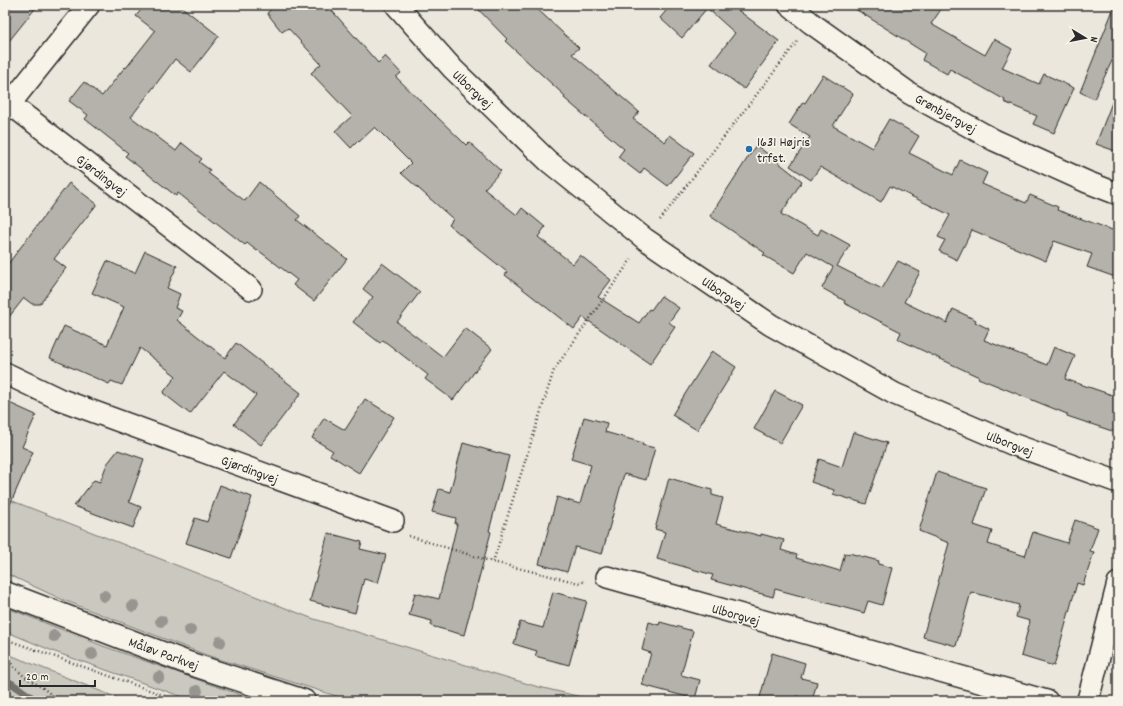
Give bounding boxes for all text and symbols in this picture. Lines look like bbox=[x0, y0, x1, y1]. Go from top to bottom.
north arrow bbox=[1065, 18, 1105, 58]
text: N bbox=[1084, 35, 1101, 44]
street label: Ulborgvej bbox=[447, 66, 496, 115]
street label: Grønbjergvej bbox=[911, 90, 980, 140]
place label: 1631 Højris trfst. bbox=[757, 133, 810, 169]
marker: 1631 Højris trfst. bbox=[744, 144, 754, 154]
street label: Gjørdingvej bbox=[71, 150, 130, 203]
street label: Ulborgvej bbox=[697, 273, 749, 317]
street label: Ulborgvej bbox=[983, 427, 1036, 463]
street label: Gjørdingvej bbox=[218, 451, 281, 490]
street label: Ulborgvej bbox=[709, 600, 762, 632]
street label: Måløv Parkvej bbox=[125, 633, 201, 677]
scale bar bbox=[20, 662, 95, 688]
text: 20 m bbox=[26, 669, 49, 686]

